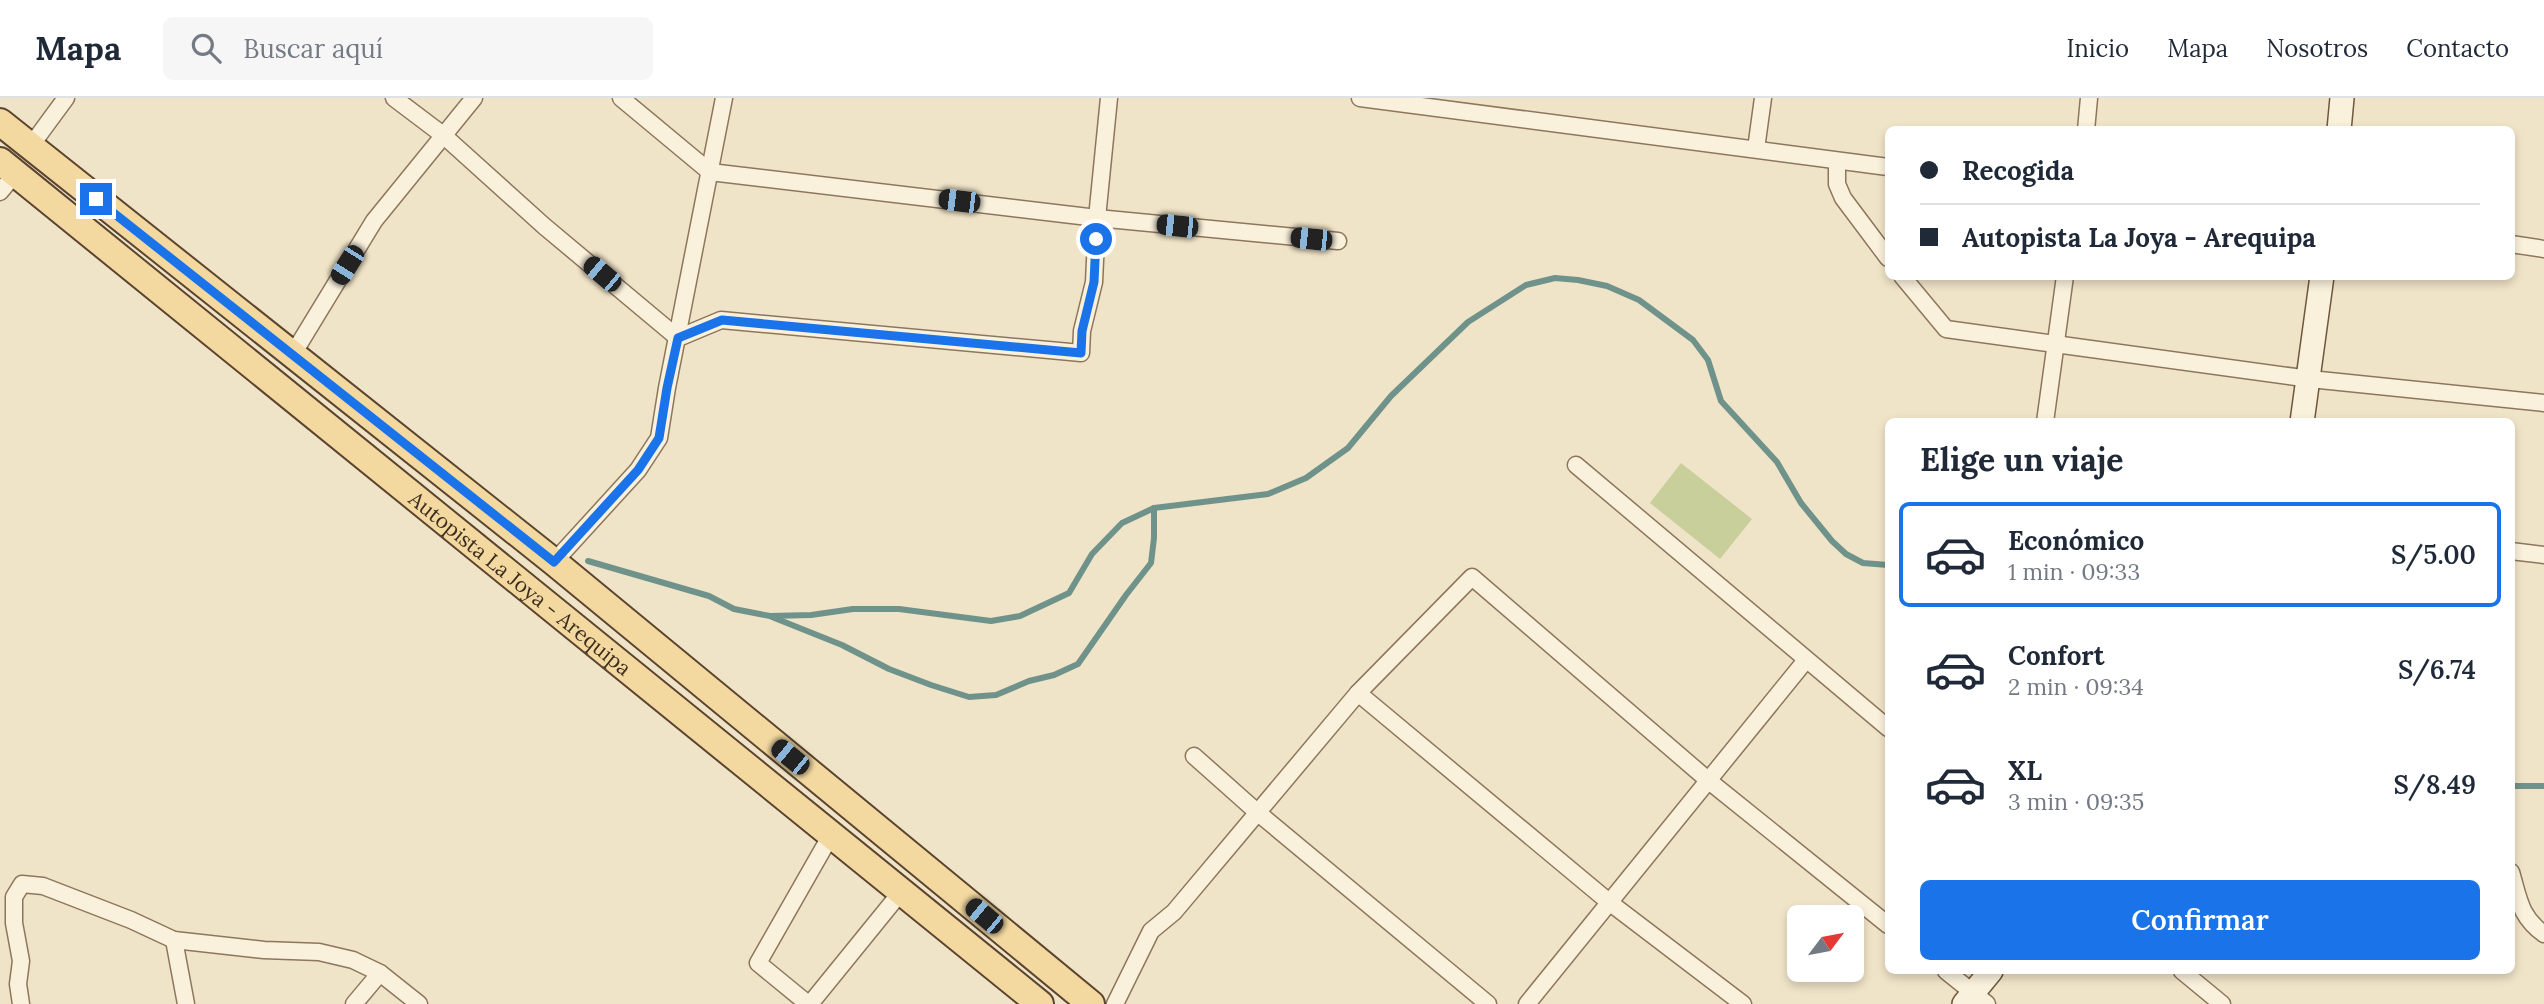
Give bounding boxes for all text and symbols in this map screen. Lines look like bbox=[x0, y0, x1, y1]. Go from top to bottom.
search box bbox=[163, 17, 653, 80]
text: Mapa bbox=[35, 27, 121, 69]
icon: search bbox=[187, 29, 225, 67]
text: Buscar aquí bbox=[243, 32, 383, 65]
text: Inicio bbox=[2066, 33, 2129, 64]
text: Mapa bbox=[2167, 33, 2228, 64]
text: Nosotros bbox=[2266, 33, 2368, 64]
text: Contacto bbox=[2406, 33, 2509, 64]
text: Recogida bbox=[1962, 154, 2074, 187]
route end bbox=[80, 183, 112, 215]
car bbox=[937, 188, 982, 214]
car bbox=[1156, 213, 1199, 239]
text: Autopista La Joya - Arequipa bbox=[1962, 221, 2316, 254]
route start bbox=[1080, 223, 1112, 255]
car bbox=[1290, 226, 1333, 252]
car bbox=[327, 242, 368, 288]
car bbox=[580, 252, 625, 296]
text: Elige un viaje bbox=[1920, 439, 2124, 480]
street label: Autopista La Joya - Arequipa bbox=[403, 484, 637, 681]
icon: car bbox=[1924, 523, 1987, 586]
text: Económico bbox=[2008, 524, 2144, 557]
text: S/5.00 bbox=[2391, 538, 2476, 571]
text: 1 min · 09:33 bbox=[2008, 557, 2140, 586]
icon: car bbox=[1924, 638, 1987, 701]
text: Confort bbox=[2008, 639, 2105, 672]
text: S/6.74 bbox=[2398, 653, 2476, 686]
text: 2 min · 09:34 bbox=[2008, 672, 2144, 701]
car bbox=[768, 736, 813, 778]
icon: car bbox=[1924, 753, 1987, 816]
text: XL bbox=[2008, 754, 2042, 787]
text: S/8.49 bbox=[2394, 768, 2476, 801]
text: 3 min · 09:35 bbox=[2008, 787, 2144, 816]
button: Confirmar bbox=[1920, 880, 2480, 960]
car bbox=[962, 894, 1007, 938]
north arrow bbox=[1787, 905, 1864, 982]
map controls bbox=[1787, 905, 1864, 982]

